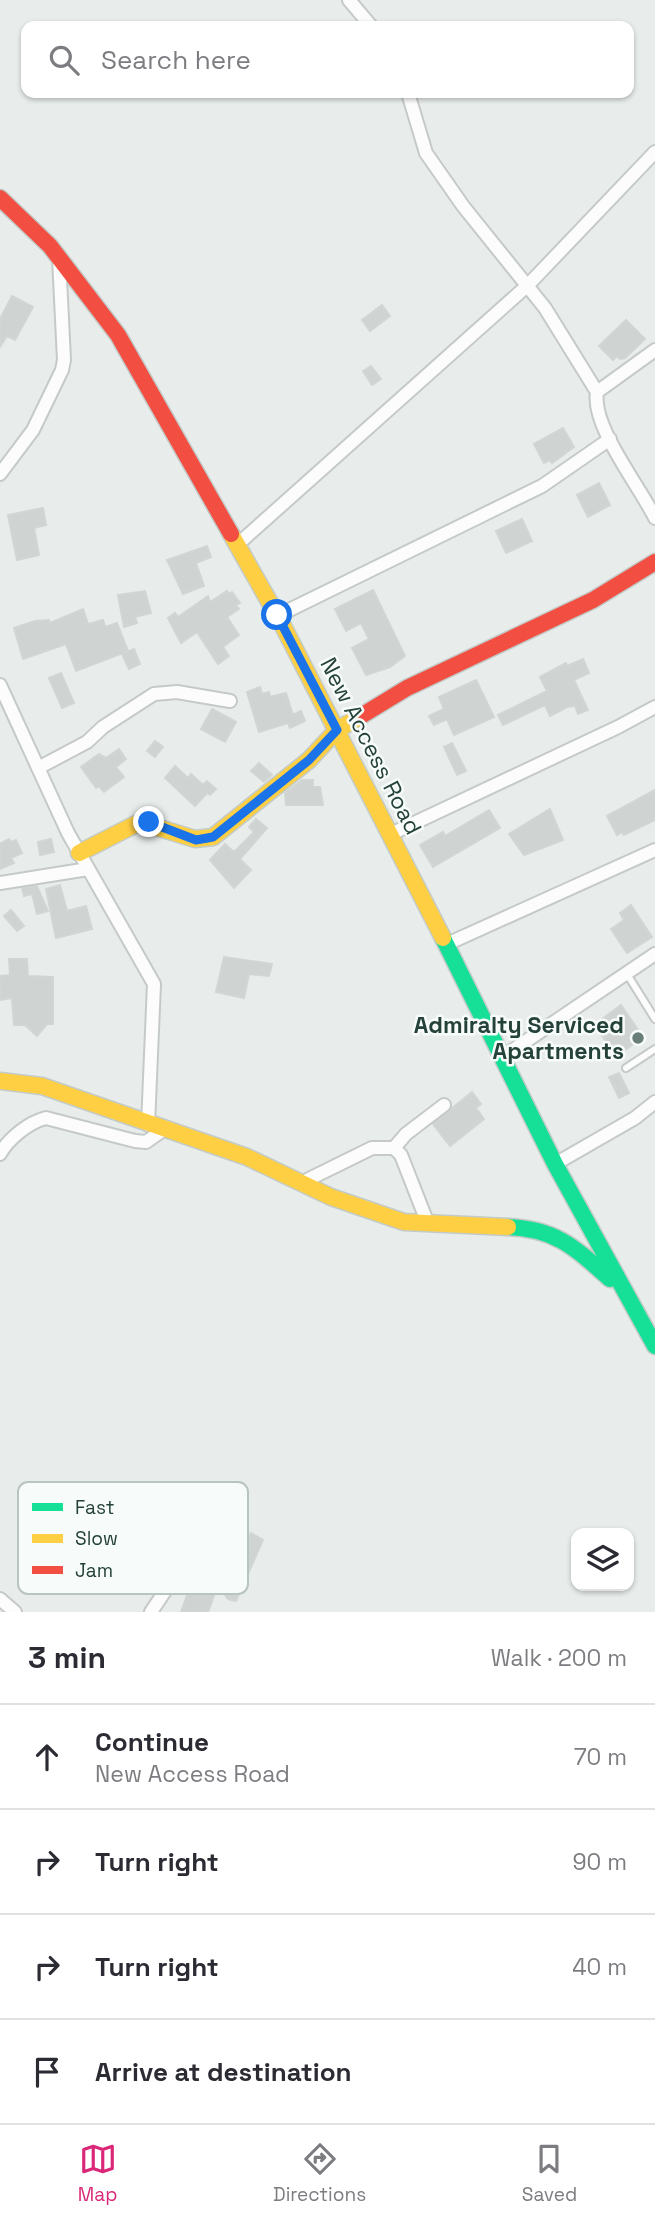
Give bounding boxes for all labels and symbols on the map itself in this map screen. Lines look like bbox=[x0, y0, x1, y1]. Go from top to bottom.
route start bbox=[261, 599, 292, 630]
street label: New Access Road bbox=[313, 652, 429, 840]
route end bbox=[133, 806, 164, 837]
place label: Admiralty Serviced Apartments bbox=[414, 1010, 624, 1066]
marker: Admiralty Serviced Apartments bbox=[630, 1030, 646, 1046]
legend bbox=[18, 1482, 248, 1594]
text: Fast bbox=[75, 1495, 115, 1520]
text: Slow bbox=[75, 1526, 118, 1551]
text: Jam bbox=[75, 1558, 113, 1583]

